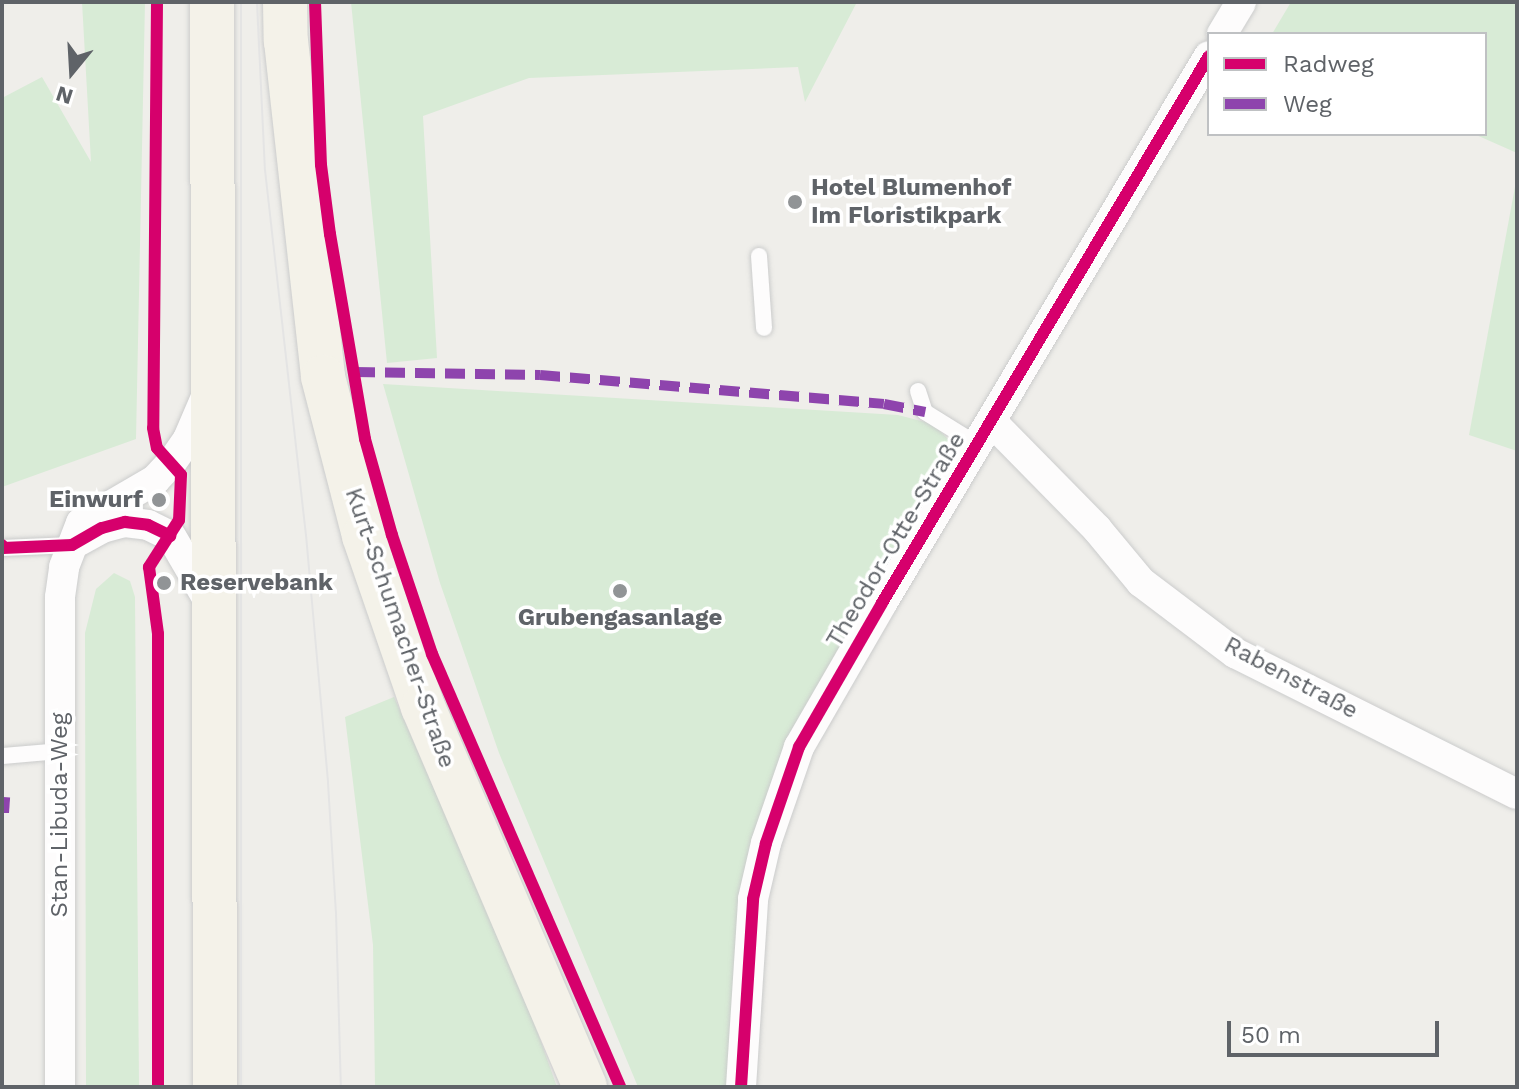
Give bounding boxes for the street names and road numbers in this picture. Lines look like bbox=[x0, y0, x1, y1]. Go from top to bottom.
street label: Theodor-Otte-Straße bbox=[820, 427, 972, 653]
street label: Kurt-Schumacher-Straße bbox=[338, 484, 462, 772]
street label: Rabenstraße bbox=[1219, 631, 1363, 725]
street label: Stan-Libuda-Weg bbox=[46, 712, 74, 918]

